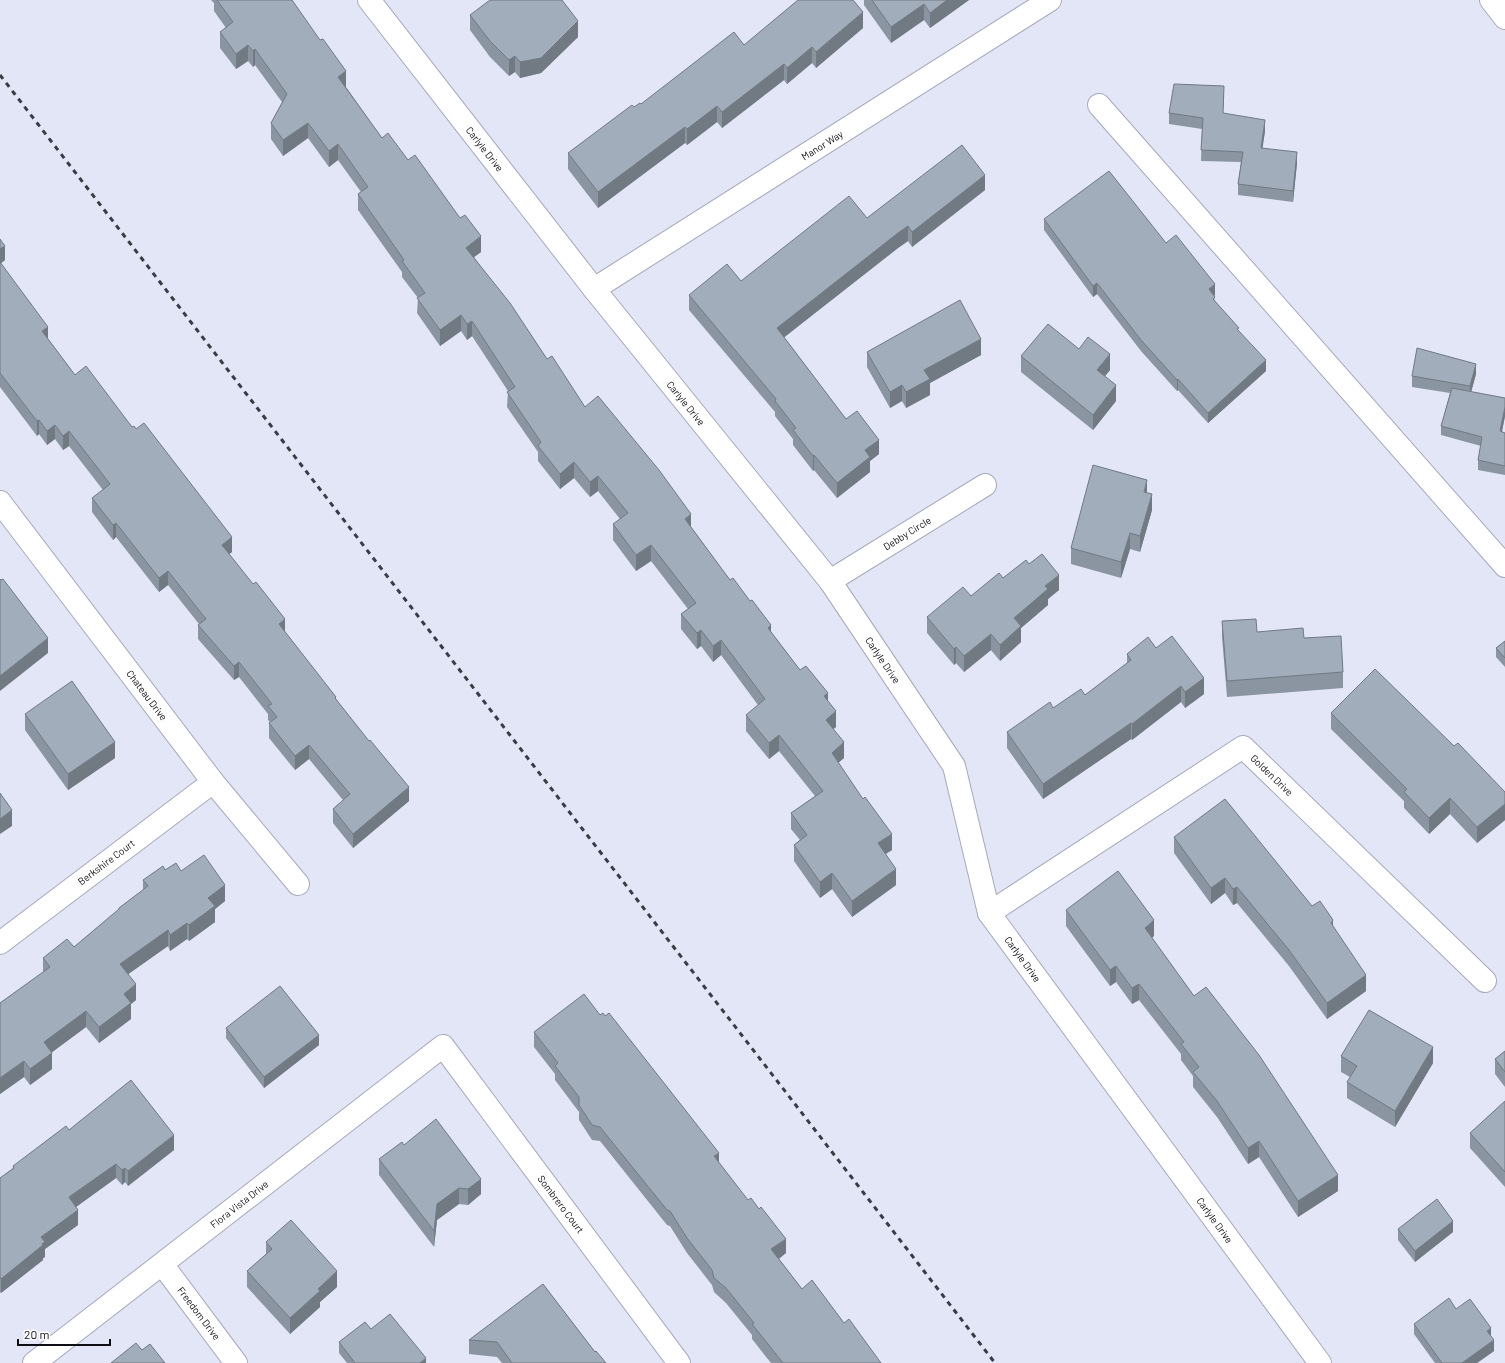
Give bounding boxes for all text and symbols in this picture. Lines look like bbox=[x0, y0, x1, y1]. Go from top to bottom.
street label: Carlyle Drive bbox=[464, 124, 506, 174]
street label: Manor Way bbox=[799, 127, 845, 162]
street label: Carlyle Drive bbox=[664, 378, 708, 428]
street label: Debby Circle bbox=[881, 514, 933, 552]
street label: Carlyle Drive bbox=[863, 634, 903, 686]
street label: Chateau Drive bbox=[124, 667, 170, 723]
street label: Golden Drive bbox=[1248, 752, 1296, 798]
street label: Berkshire Court bbox=[75, 836, 137, 887]
street label: Carlyle Drive bbox=[1002, 934, 1044, 984]
street label: Sombrero Court bbox=[535, 1173, 587, 1236]
street label: Flora Vista Drive bbox=[208, 1178, 270, 1230]
street label: Carlyle Drive bbox=[1194, 1195, 1236, 1245]
street label: Freedom Drive bbox=[175, 1284, 223, 1342]
scale bar bbox=[18, 1321, 110, 1347]
text: 20 m bbox=[24, 1327, 50, 1341]

